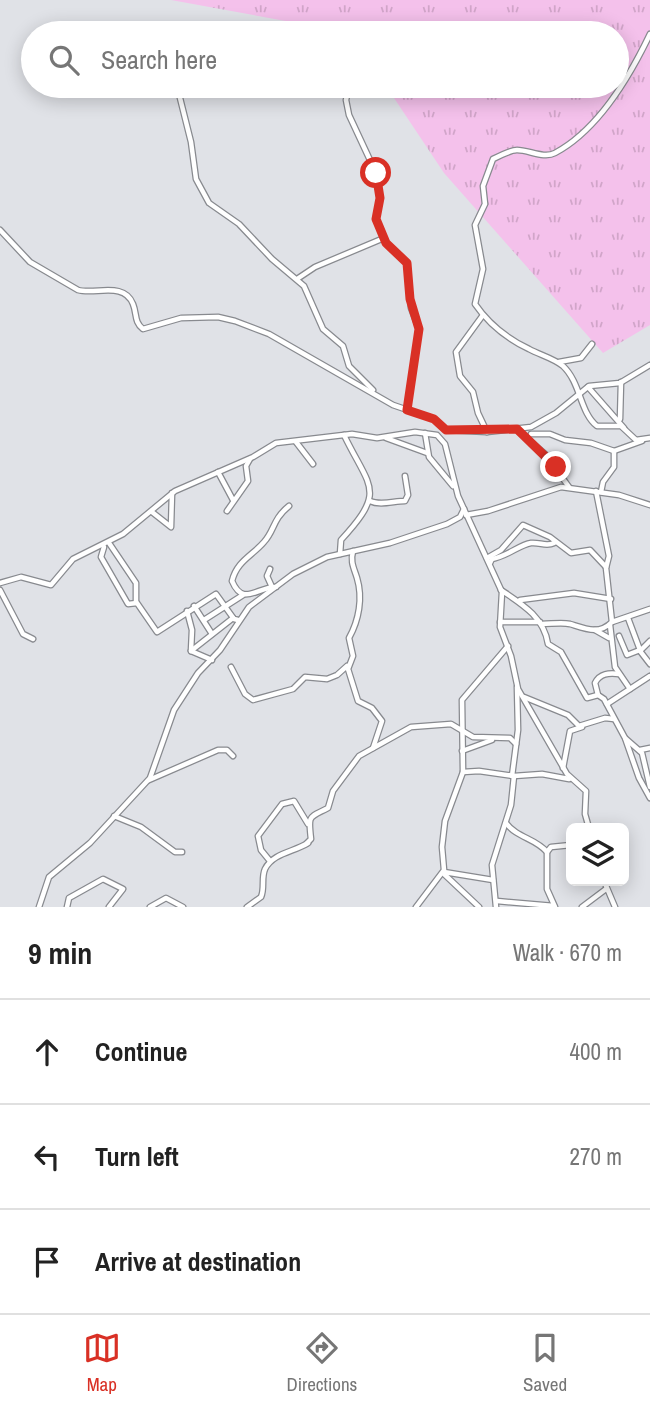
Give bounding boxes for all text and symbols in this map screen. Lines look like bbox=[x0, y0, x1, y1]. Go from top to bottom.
search box bbox=[21, 21, 629, 98]
icon: search bbox=[45, 41, 83, 79]
text: Search here bbox=[101, 42, 217, 77]
route start bbox=[360, 157, 391, 188]
route end bbox=[540, 451, 571, 482]
map controls bbox=[566, 823, 629, 886]
button: layers bbox=[566, 823, 629, 886]
text: 9 min bbox=[28, 933, 92, 973]
text: Walk · 670 m bbox=[513, 937, 622, 968]
icon: ahead bbox=[28, 1033, 66, 1071]
text: Continue bbox=[95, 1034, 187, 1069]
text: 400 m bbox=[570, 1036, 622, 1067]
icon: left bbox=[28, 1138, 66, 1176]
text: Turn left bbox=[95, 1139, 179, 1174]
text: 270 m bbox=[570, 1141, 622, 1172]
icon: arrive bbox=[28, 1243, 66, 1281]
text: Arrive at destination bbox=[95, 1244, 301, 1279]
tab: Map bbox=[83, 1329, 121, 1397]
tab: Directions bbox=[286, 1329, 357, 1397]
tab: Saved bbox=[523, 1329, 567, 1397]

